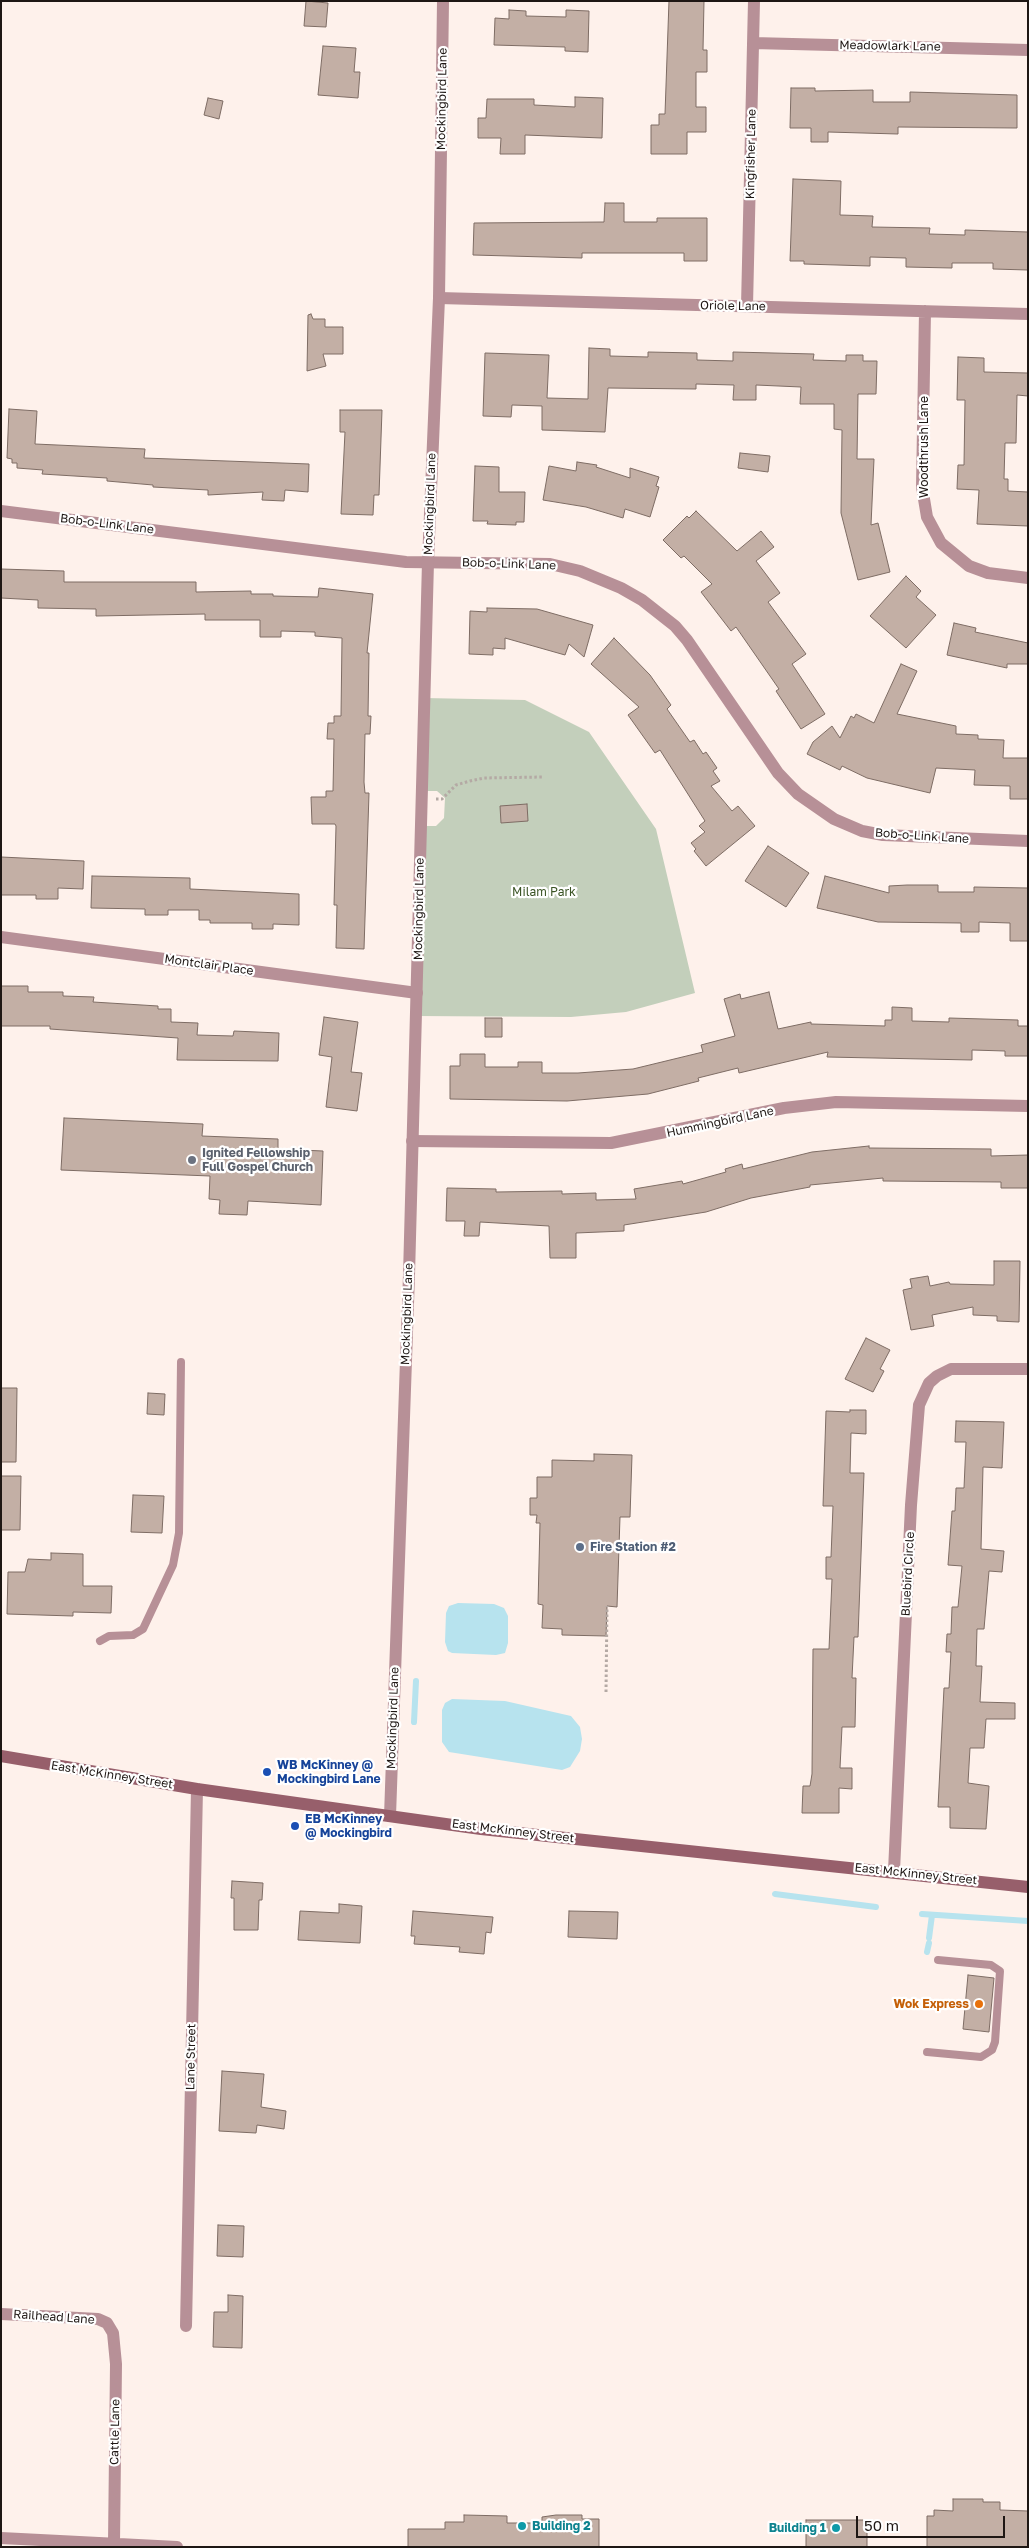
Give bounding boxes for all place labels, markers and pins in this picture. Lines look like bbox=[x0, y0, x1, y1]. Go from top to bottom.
place label: Ignited Fellowship Full Gospel Church bbox=[202, 1146, 313, 1174]
marker: Ignited Fellowship Full Gospel Church bbox=[186, 1154, 198, 1166]
place label: Fire Station #2 bbox=[590, 1540, 676, 1554]
marker: Fire Station #2 bbox=[574, 1541, 586, 1553]
place label: WB McKinney @ Mockingbird Lane bbox=[277, 1758, 380, 1786]
marker: WB McKinney @ Mockingbird Lane bbox=[261, 1766, 273, 1778]
place label: EB McKinney @ Mockingbird bbox=[305, 1812, 392, 1840]
marker: EB McKinney @ Mockingbird bbox=[289, 1820, 301, 1832]
place label: Wok Express bbox=[894, 1997, 969, 2011]
marker: Wok Express bbox=[973, 1998, 985, 2010]
place label: Building 2 bbox=[532, 2519, 590, 2533]
marker: Building 2 bbox=[516, 2520, 528, 2532]
place label: Building 1 bbox=[769, 2521, 826, 2535]
marker: Building 1 bbox=[830, 2522, 842, 2534]

